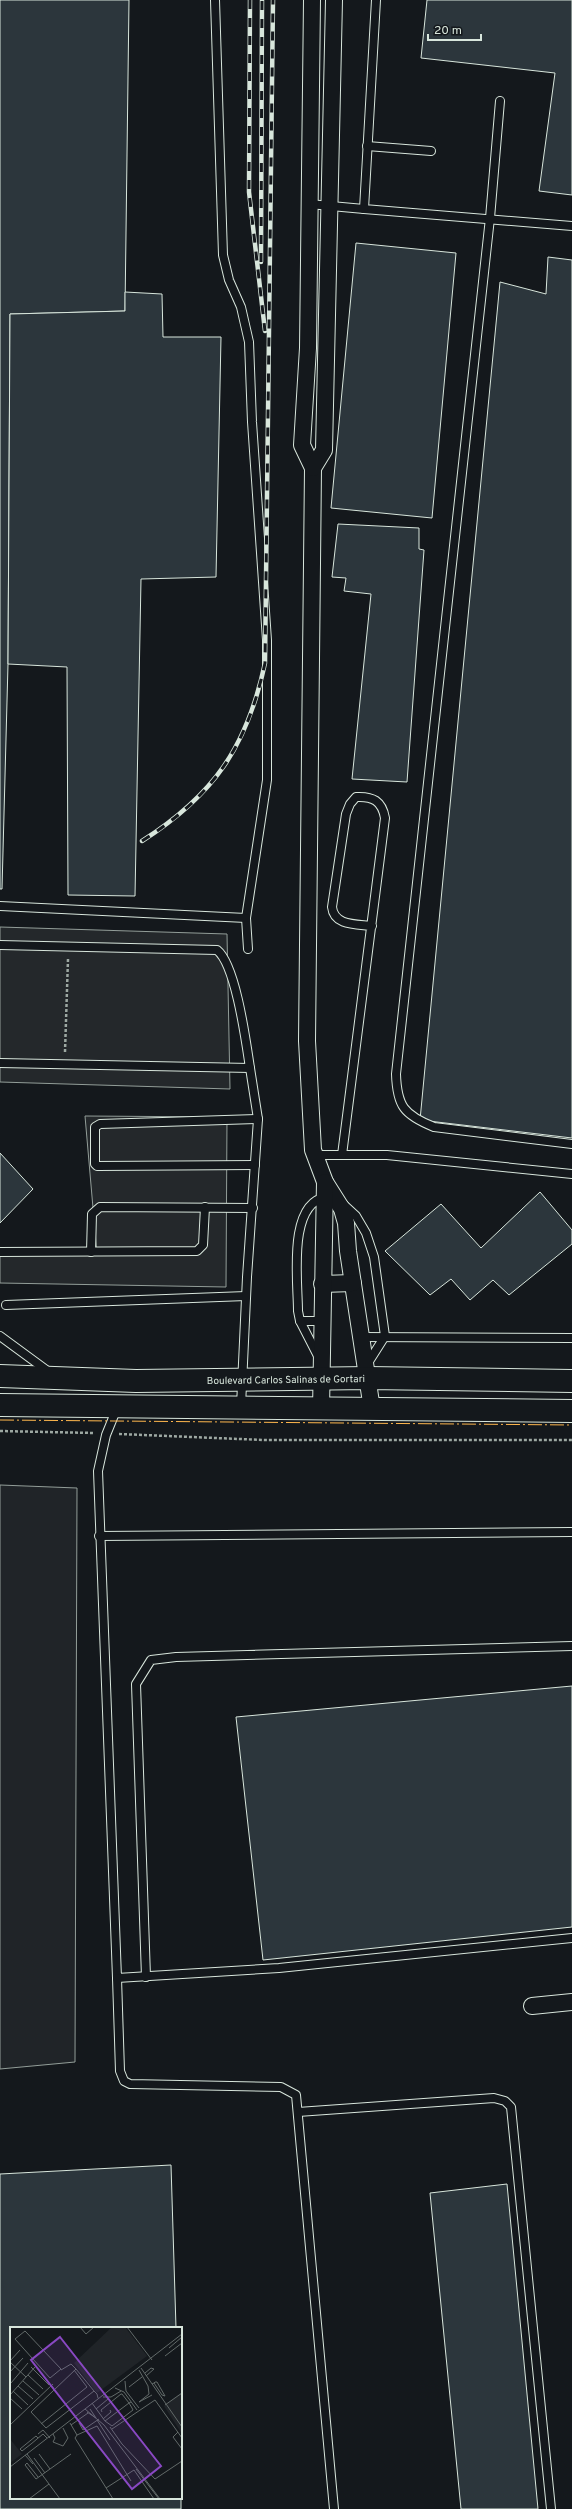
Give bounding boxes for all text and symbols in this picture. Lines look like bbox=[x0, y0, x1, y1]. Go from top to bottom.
scale bar bbox=[428, 16, 481, 42]
text: 20 m bbox=[434, 23, 462, 39]
street label: Boulevard Carlos Salinas de Gortari bbox=[207, 1373, 365, 1388]
inset map bbox=[10, 2327, 182, 2499]

